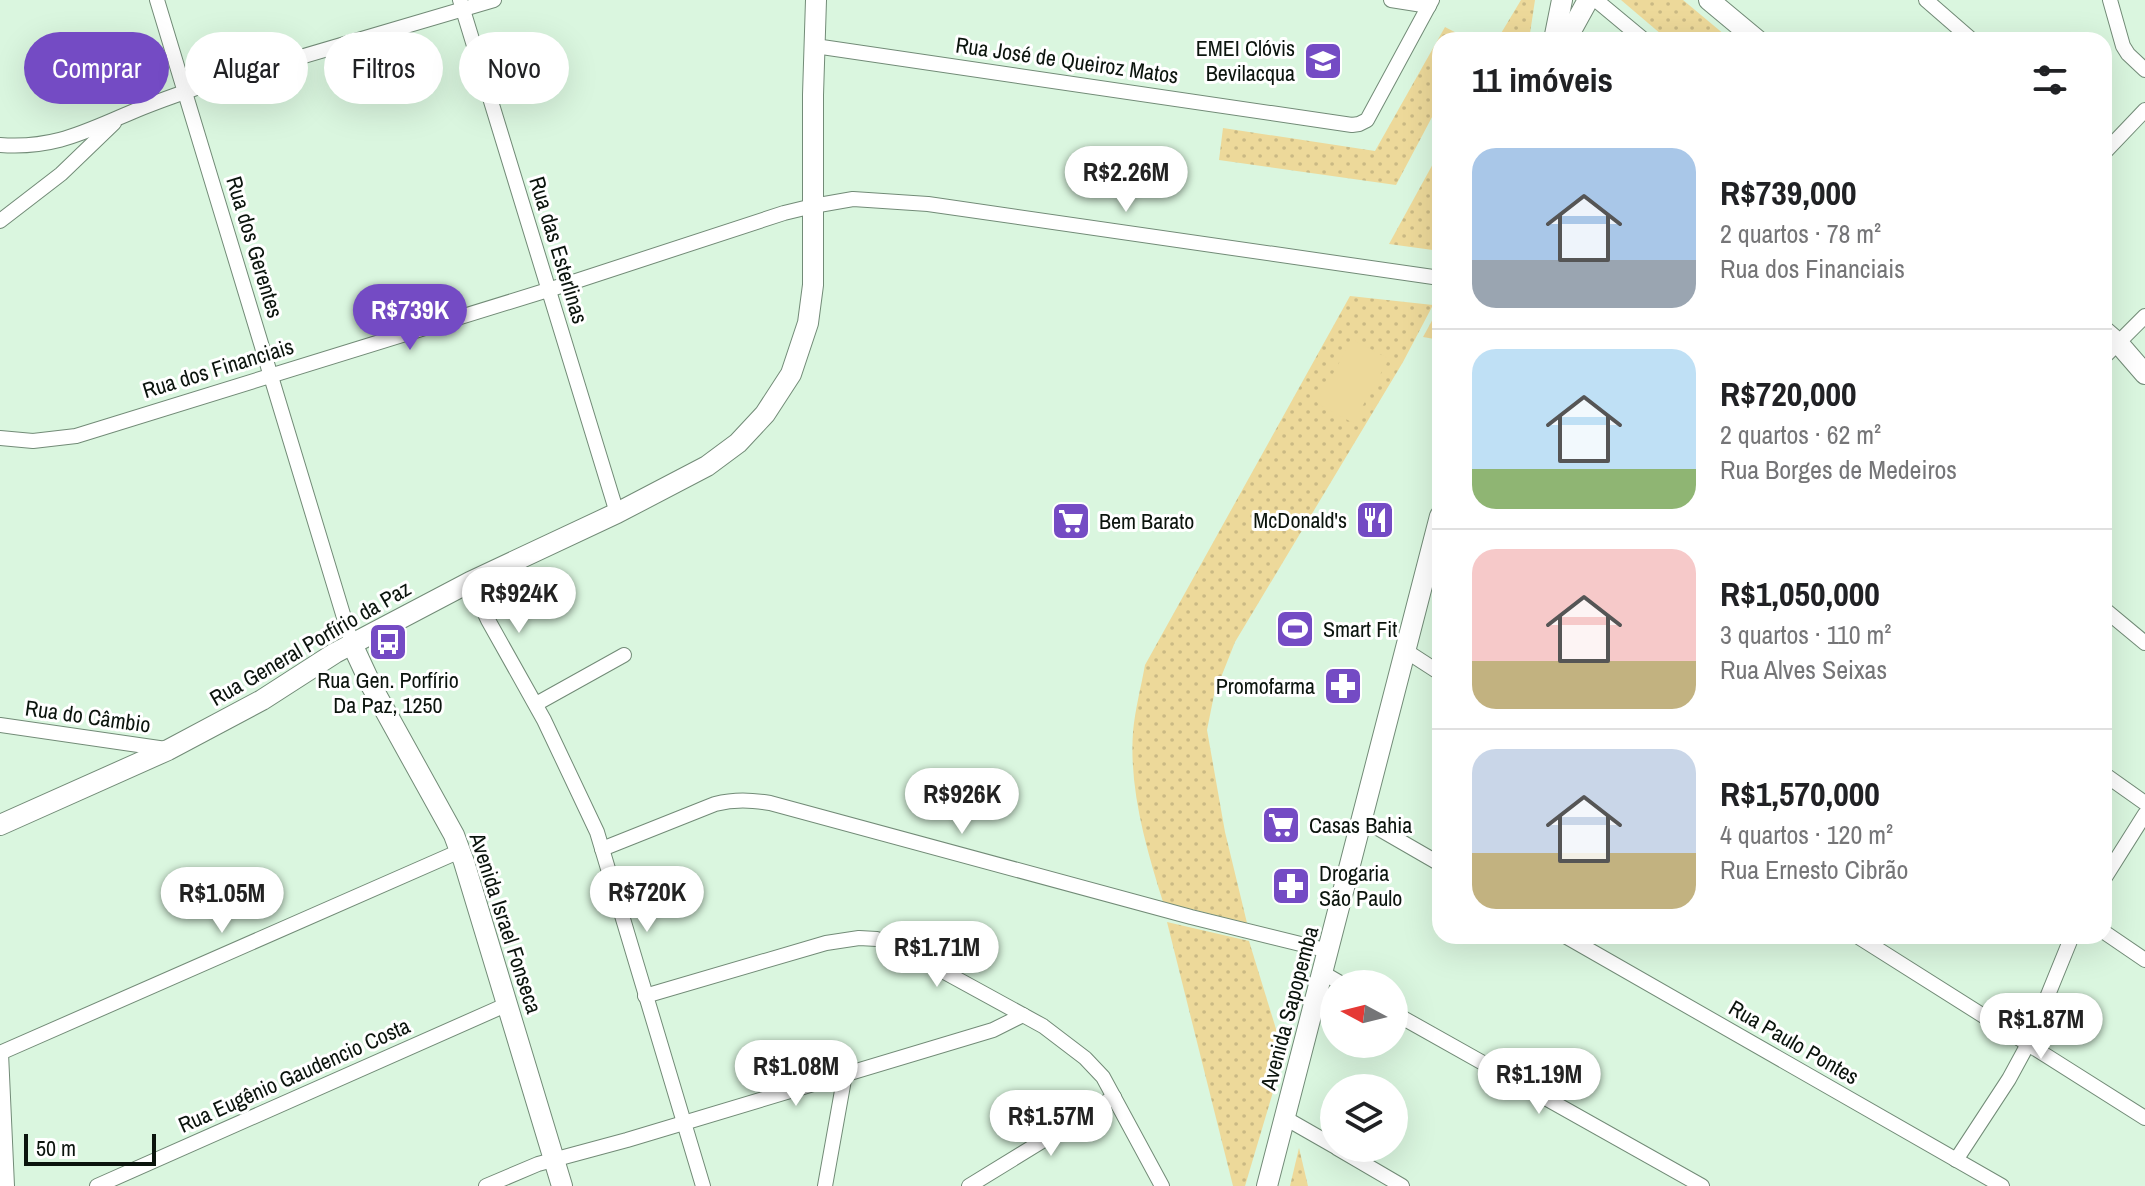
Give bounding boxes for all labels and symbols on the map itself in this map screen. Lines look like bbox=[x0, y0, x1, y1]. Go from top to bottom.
street label: Rua José de Queiroz Matos bbox=[954, 30, 1180, 90]
place label: EMEI Clóvis Bevilacqua bbox=[1196, 33, 1295, 88]
school or university icon: EMEI Clóvis Bevilacqua bbox=[1302, 40, 1344, 82]
pin: R$2.26M bbox=[1052, 146, 1200, 214]
street label: Rua dos Gerentes bbox=[219, 173, 291, 321]
street label: Rua das Esterlinas bbox=[522, 173, 596, 327]
pin: R$739K bbox=[345, 284, 475, 352]
street label: Rua dos Financiais bbox=[139, 331, 297, 405]
restaurant icon: McDonald's bbox=[1354, 499, 1396, 541]
supermarket icon: Bem Barato bbox=[1050, 500, 1092, 542]
place label: McDonald's bbox=[1253, 505, 1347, 535]
place label: Bem Barato bbox=[1099, 506, 1194, 536]
pin: R$924K bbox=[454, 567, 584, 635]
street label: Rua General Porfírio da Paz bbox=[204, 573, 416, 713]
sports icon: Smart Fit bbox=[1274, 608, 1316, 650]
place label: Smart Fit bbox=[1323, 614, 1397, 644]
bus stop icon: Rua Gen. Porfírio Da Paz, 1250 bbox=[367, 621, 409, 663]
place label: Rua Gen. Porfírio Da Paz, 1250 bbox=[317, 665, 459, 720]
pharmacy icon: Promofarma bbox=[1322, 665, 1364, 707]
place label: Promofarma bbox=[1216, 671, 1315, 701]
street label: Rua do Câmbio bbox=[23, 692, 153, 740]
pin: R$926K bbox=[897, 768, 1027, 836]
supermarket icon: Casas Bahia bbox=[1260, 804, 1302, 846]
place label: Casas Bahia bbox=[1309, 810, 1412, 840]
street label: Avenida Israel Fonseca bbox=[462, 828, 549, 1017]
place label: Drogaria São Paulo bbox=[1319, 858, 1402, 913]
pharmacy icon: Drogaria São Paulo bbox=[1270, 865, 1312, 907]
pin: R$720K bbox=[582, 866, 712, 934]
pin: R$1.05M bbox=[148, 867, 296, 935]
pin: R$1.71M bbox=[863, 921, 1011, 989]
street label: Avenida Sapopemba bbox=[1252, 923, 1325, 1094]
north arrow bbox=[1320, 970, 1408, 1058]
street label: Rua Paulo Pontes bbox=[1724, 993, 1864, 1091]
pin: R$1.87M bbox=[1967, 993, 2115, 1061]
street label: Rua Eugênio Gaudencio Costa bbox=[173, 1010, 415, 1140]
pin: R$1.08M bbox=[722, 1040, 870, 1108]
pin: R$1.19M bbox=[1465, 1048, 1613, 1116]
pin: R$1.57M bbox=[977, 1090, 1125, 1158]
scale bar bbox=[24, 1130, 156, 1166]

